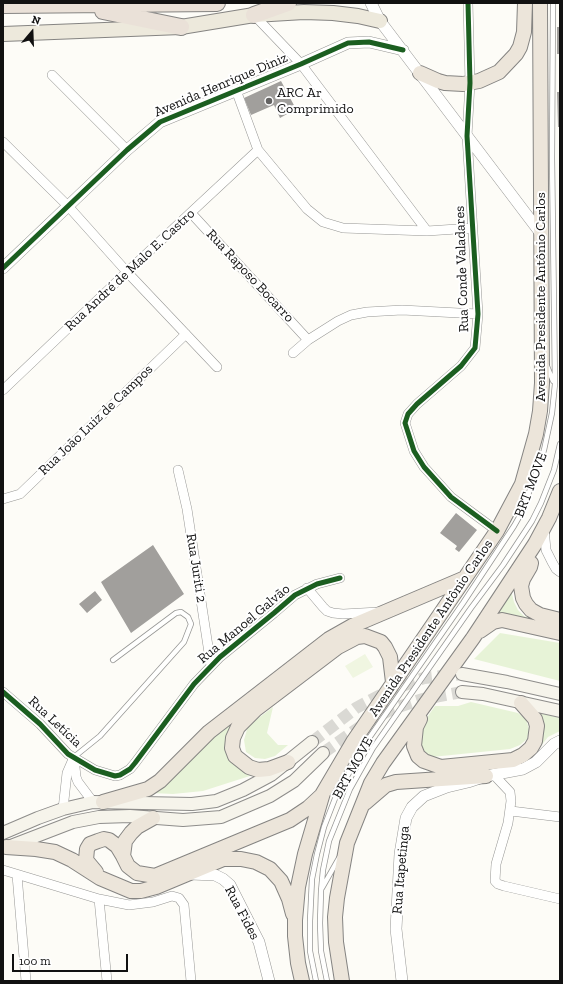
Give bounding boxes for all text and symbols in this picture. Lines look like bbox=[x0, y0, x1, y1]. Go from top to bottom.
north arrow bbox=[12, 12, 52, 52]
text: N bbox=[30, 13, 42, 28]
street label: Avenida Henrique Diniz bbox=[152, 49, 290, 121]
place label: ARC Ar Comprimido bbox=[277, 85, 354, 118]
marker: ARC Ar Comprimido bbox=[264, 96, 274, 106]
street label: Avenida Presidente Antônio Carlos bbox=[533, 192, 549, 402]
street label: Rua André de Malo E. Castro bbox=[61, 205, 199, 335]
street label: Rua Conde Valadares bbox=[451, 205, 473, 333]
street label: Rua Raposo Bocarro bbox=[203, 226, 297, 326]
street label: Rua João Luiz de Campos bbox=[35, 361, 157, 479]
street label: BRT MOVE bbox=[511, 450, 551, 520]
street label: Rua Juriti 2 bbox=[182, 532, 210, 604]
street label: Avenida Presidente Antônio Carlos bbox=[365, 536, 497, 720]
street label: Rua Manoel Galvão bbox=[195, 581, 293, 667]
street label: Rua Letícia bbox=[25, 693, 85, 751]
street label: BRT MOVE bbox=[329, 734, 377, 802]
street label: Rua Itapetinga bbox=[389, 825, 413, 915]
street label: Rua Fides bbox=[221, 883, 263, 943]
scale bar bbox=[14, 946, 130, 972]
text: 100 m bbox=[19, 954, 51, 968]

